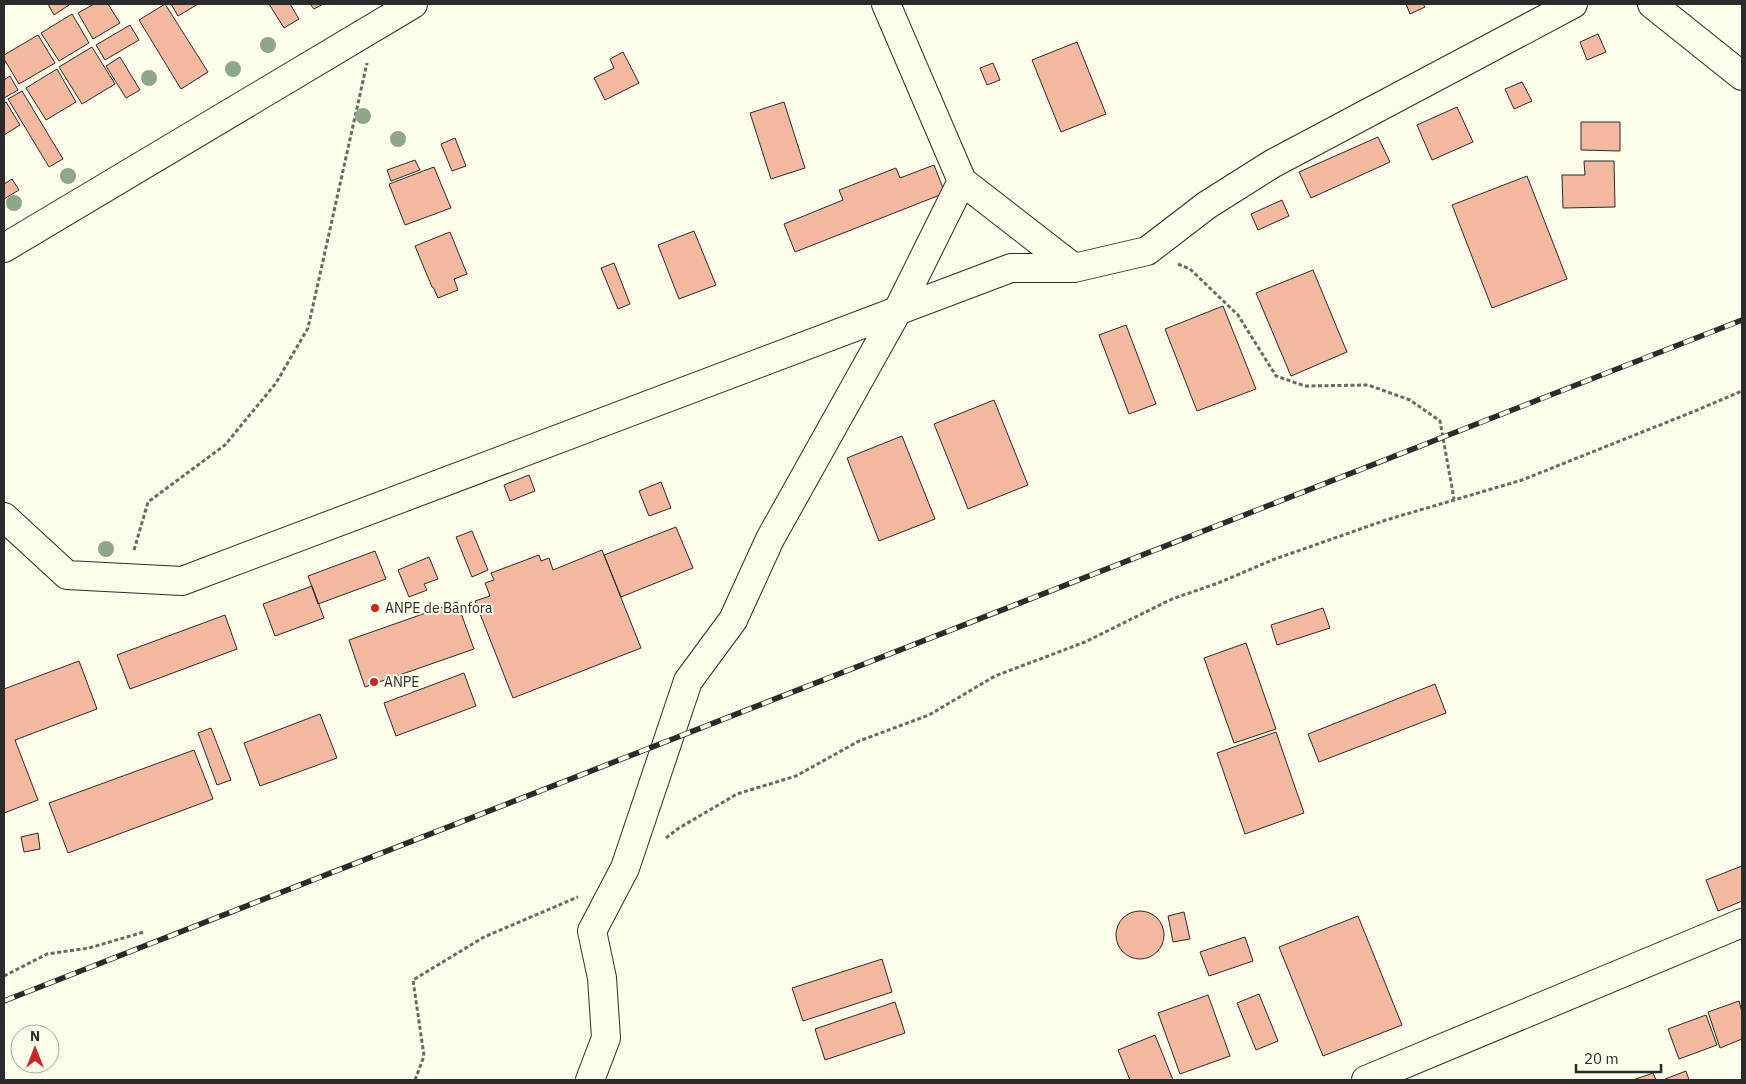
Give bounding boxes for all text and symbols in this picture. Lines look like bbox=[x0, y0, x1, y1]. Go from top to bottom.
place label: ANPE de Banfora bbox=[385, 599, 493, 617]
marker: ANPE de Banfora bbox=[369, 602, 381, 614]
place label: ANPE bbox=[384, 673, 420, 691]
marker: ANPE bbox=[368, 676, 380, 688]
north arrow bbox=[10, 1024, 60, 1074]
text: N bbox=[30, 1027, 40, 1045]
scale bar bbox=[1576, 1042, 1661, 1074]
text: 20 m bbox=[1584, 1049, 1619, 1068]

